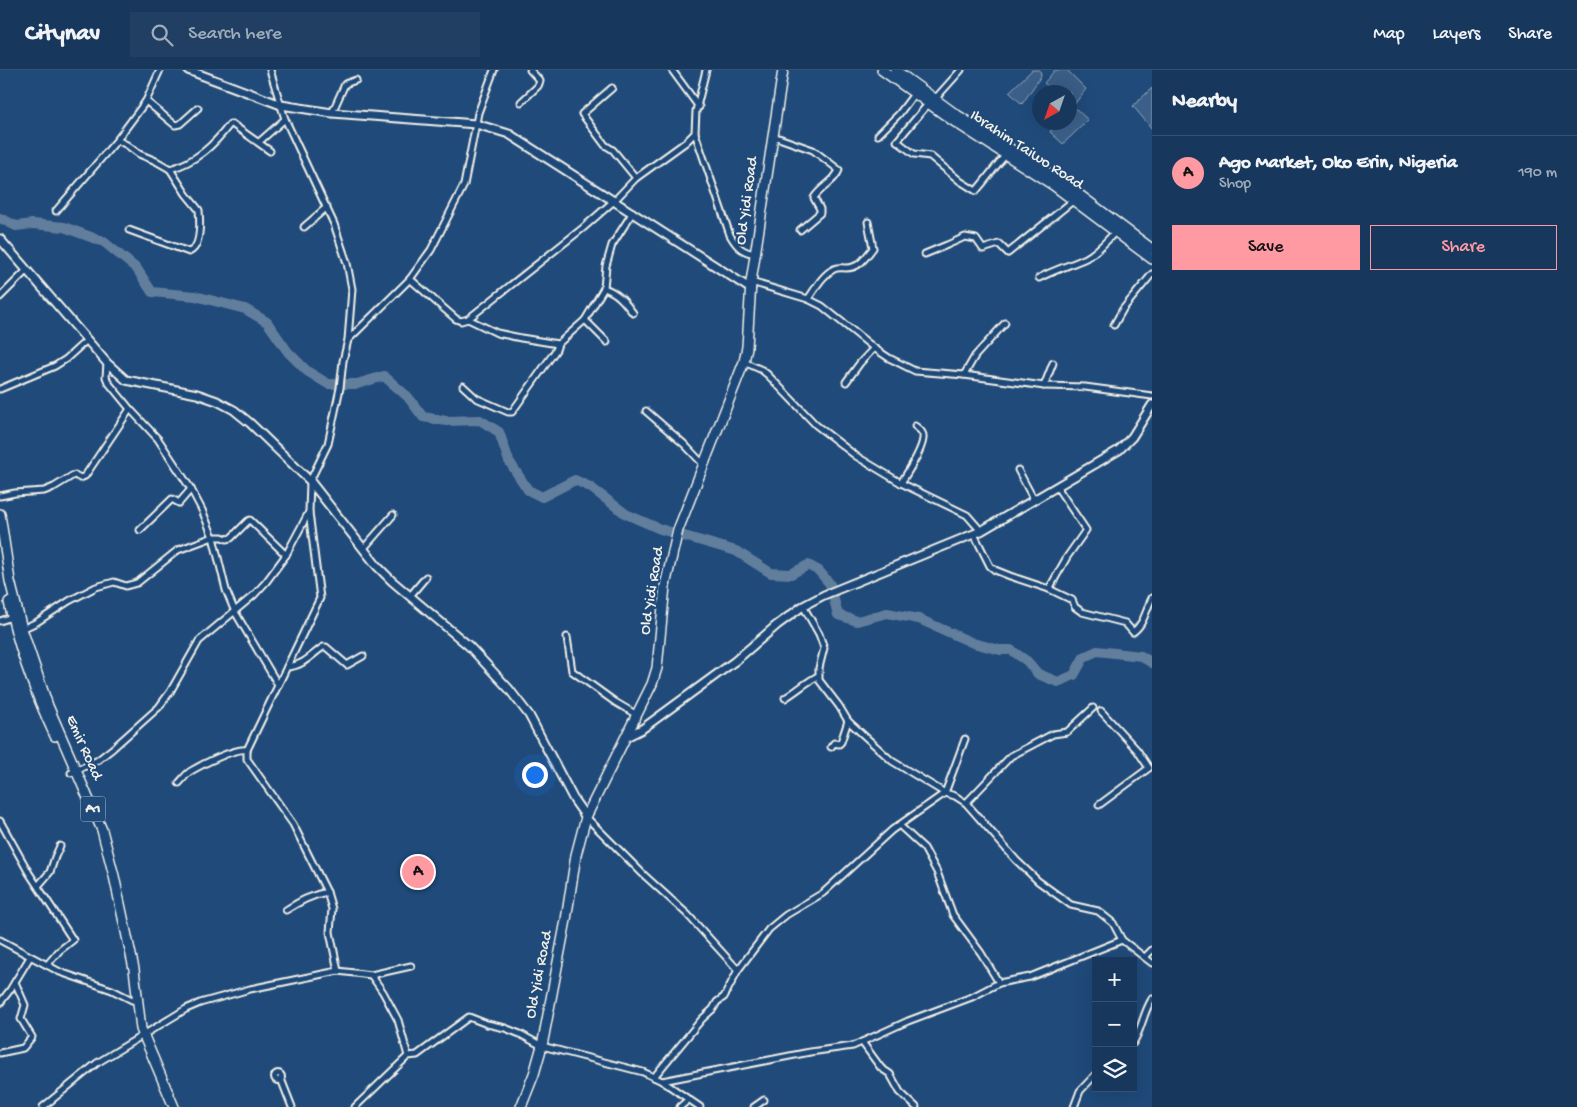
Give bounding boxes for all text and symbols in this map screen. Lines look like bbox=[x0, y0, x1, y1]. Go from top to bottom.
search box bbox=[130, 12, 480, 57]
text: Citynav bbox=[25, 20, 100, 49]
icon: search bbox=[148, 21, 176, 49]
text: Search here bbox=[188, 23, 282, 46]
text: Map bbox=[1373, 24, 1405, 45]
text: Layers bbox=[1433, 24, 1480, 45]
text: Share bbox=[1508, 24, 1552, 45]
north arrow bbox=[1032, 85, 1077, 130]
text: Nearby bbox=[1172, 90, 1237, 115]
street label: Ibrahim Taiwo Road bbox=[965, 107, 1088, 196]
text: Ago Market, Oko Erin, Nigeria bbox=[1219, 152, 1457, 175]
street label: Old Yidi Road bbox=[732, 154, 764, 246]
text: A bbox=[1183, 164, 1193, 183]
text: 190 m bbox=[1518, 164, 1557, 183]
text: Shop bbox=[1219, 175, 1251, 194]
button: Save bbox=[1172, 225, 1360, 270]
button: Share bbox=[1370, 225, 1557, 270]
street label: Old Yidi Road bbox=[637, 544, 670, 636]
street label: Emir Road bbox=[60, 713, 106, 785]
your location bbox=[522, 762, 548, 788]
road number: A1 bbox=[80, 796, 106, 822]
pin: A bbox=[402, 853, 434, 891]
street label: Old Yidi Road bbox=[522, 928, 558, 1020]
map controls bbox=[1092, 957, 1137, 1092]
button: + bbox=[1092, 957, 1137, 1002]
button: − bbox=[1092, 1002, 1137, 1047]
button: layers bbox=[1092, 1047, 1137, 1092]

